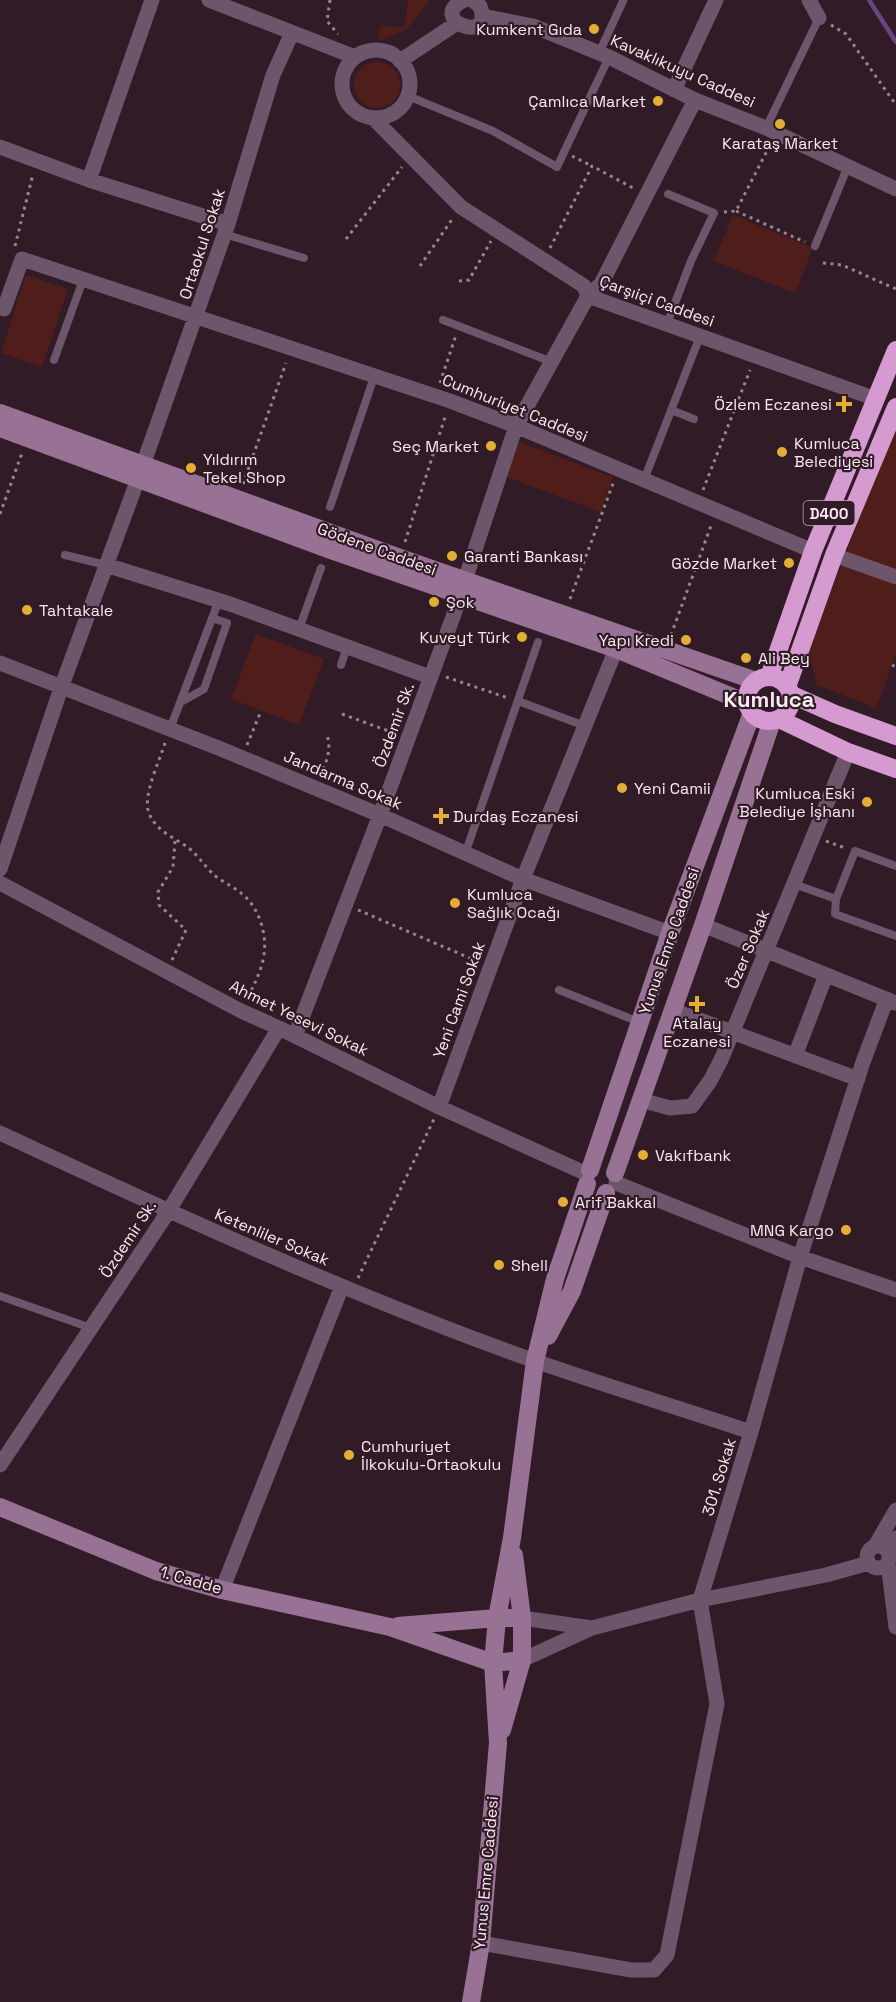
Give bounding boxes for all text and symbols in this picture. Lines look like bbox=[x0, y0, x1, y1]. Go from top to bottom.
place label: Kumkent Gıda bbox=[476, 19, 582, 40]
marker: Kumkent Gıda bbox=[587, 22, 601, 36]
street label: Kavaklıkuyu Caddesi bbox=[607, 30, 759, 112]
place label: Çamlıca Market bbox=[528, 91, 646, 112]
marker: Çamlıca Market bbox=[651, 94, 665, 108]
marker: Karataş Market bbox=[773, 117, 787, 131]
place label: Karataş Market bbox=[722, 133, 838, 154]
street label: Ortaokul Sokak bbox=[174, 186, 230, 302]
street label: Çarşıiçi Caddesi bbox=[597, 270, 717, 332]
street label: Cumhuriyet Caddesi bbox=[439, 369, 591, 447]
place label: Özlem Eczanesi bbox=[714, 394, 832, 415]
marker: Özlem Eczanesi bbox=[837, 397, 851, 411]
place label: Kumluca Belediyesi bbox=[794, 433, 873, 472]
place label: Seç Market bbox=[392, 436, 479, 457]
marker: Seç Market bbox=[484, 439, 498, 453]
marker: Kumluca Belediyesi bbox=[775, 445, 789, 459]
place label: Yıldırım Tekel Shop bbox=[203, 449, 286, 488]
marker: Yıldırım Tekel Shop bbox=[184, 461, 198, 475]
road number: D400 bbox=[804, 501, 854, 525]
street label: Gödene Caddesi bbox=[315, 518, 439, 580]
place label: Garanti Bankası bbox=[464, 546, 583, 567]
marker: Garanti Bankası bbox=[445, 549, 459, 563]
place label: Gözde Market bbox=[671, 553, 777, 574]
marker: Gözde Market bbox=[782, 556, 796, 570]
place label: Şok bbox=[446, 592, 475, 613]
marker: Şok bbox=[427, 595, 441, 609]
place label: Tahtakale bbox=[39, 600, 113, 621]
marker: Tahtakale bbox=[20, 603, 34, 617]
place label: Kuveyt Türk bbox=[419, 627, 510, 648]
marker: Kuveyt Türk bbox=[515, 630, 529, 644]
place label: Yapı Kredi bbox=[599, 630, 674, 651]
marker: Yapı Kredi bbox=[679, 633, 693, 647]
place label: Ali Bey bbox=[758, 648, 810, 669]
marker: Ali Bey bbox=[739, 651, 753, 665]
street label: Özdemir Sk. bbox=[369, 680, 419, 770]
district label: Kumluca bbox=[724, 685, 815, 713]
street label: Jandarma Sokak bbox=[281, 746, 406, 815]
place label: Yeni Camii bbox=[634, 778, 711, 799]
marker: Yeni Camii bbox=[615, 781, 629, 795]
place label: Kumluca Eski Belediye İşhanı bbox=[739, 783, 855, 822]
marker: Kumluca Eski Belediye İşhanı bbox=[860, 795, 874, 809]
place label: Durdaş Eczanesi bbox=[453, 806, 579, 827]
marker: Durdaş Eczanesi bbox=[434, 809, 448, 823]
street label: Yunus Emre Caddesi bbox=[634, 865, 704, 1017]
place label: Kumluca Sağlık Ocağı bbox=[467, 884, 560, 923]
marker: Kumluca Sağlık Ocağı bbox=[448, 896, 462, 910]
street label: Özer Sokak bbox=[722, 906, 774, 992]
street label: Yeni Cami Sokak bbox=[428, 938, 490, 1061]
street label: Ahmet Yesevi Sokak bbox=[226, 975, 372, 1061]
marker: Atalay Eczanesi bbox=[690, 997, 704, 1011]
place label: Atalay Eczanesi bbox=[663, 1013, 731, 1052]
place label: Vakıfbank bbox=[655, 1145, 731, 1166]
marker: Vakıfbank bbox=[636, 1148, 650, 1162]
place label: Arif Bakkal bbox=[575, 1192, 656, 1213]
marker: Arif Bakkal bbox=[556, 1195, 570, 1209]
street label: Özdemir Sk. bbox=[95, 1196, 161, 1282]
street label: Ketenliler Sokak bbox=[212, 1203, 333, 1271]
place label: MNG Kargo bbox=[750, 1220, 834, 1241]
marker: MNG Kargo bbox=[839, 1223, 853, 1237]
place label: Shell bbox=[511, 1255, 548, 1276]
marker: Shell bbox=[492, 1258, 506, 1272]
street label: 301. Sokak bbox=[697, 1435, 741, 1518]
place label: Cumhuriyet İlkokulu-Ortaokulu bbox=[361, 1436, 501, 1475]
marker: Cumhuriyet İlkokulu-Ortaokulu bbox=[342, 1448, 356, 1462]
street label: 1. Cadde bbox=[158, 1561, 224, 1599]
street label: Yunus Emre Caddesi bbox=[469, 1795, 503, 1951]

